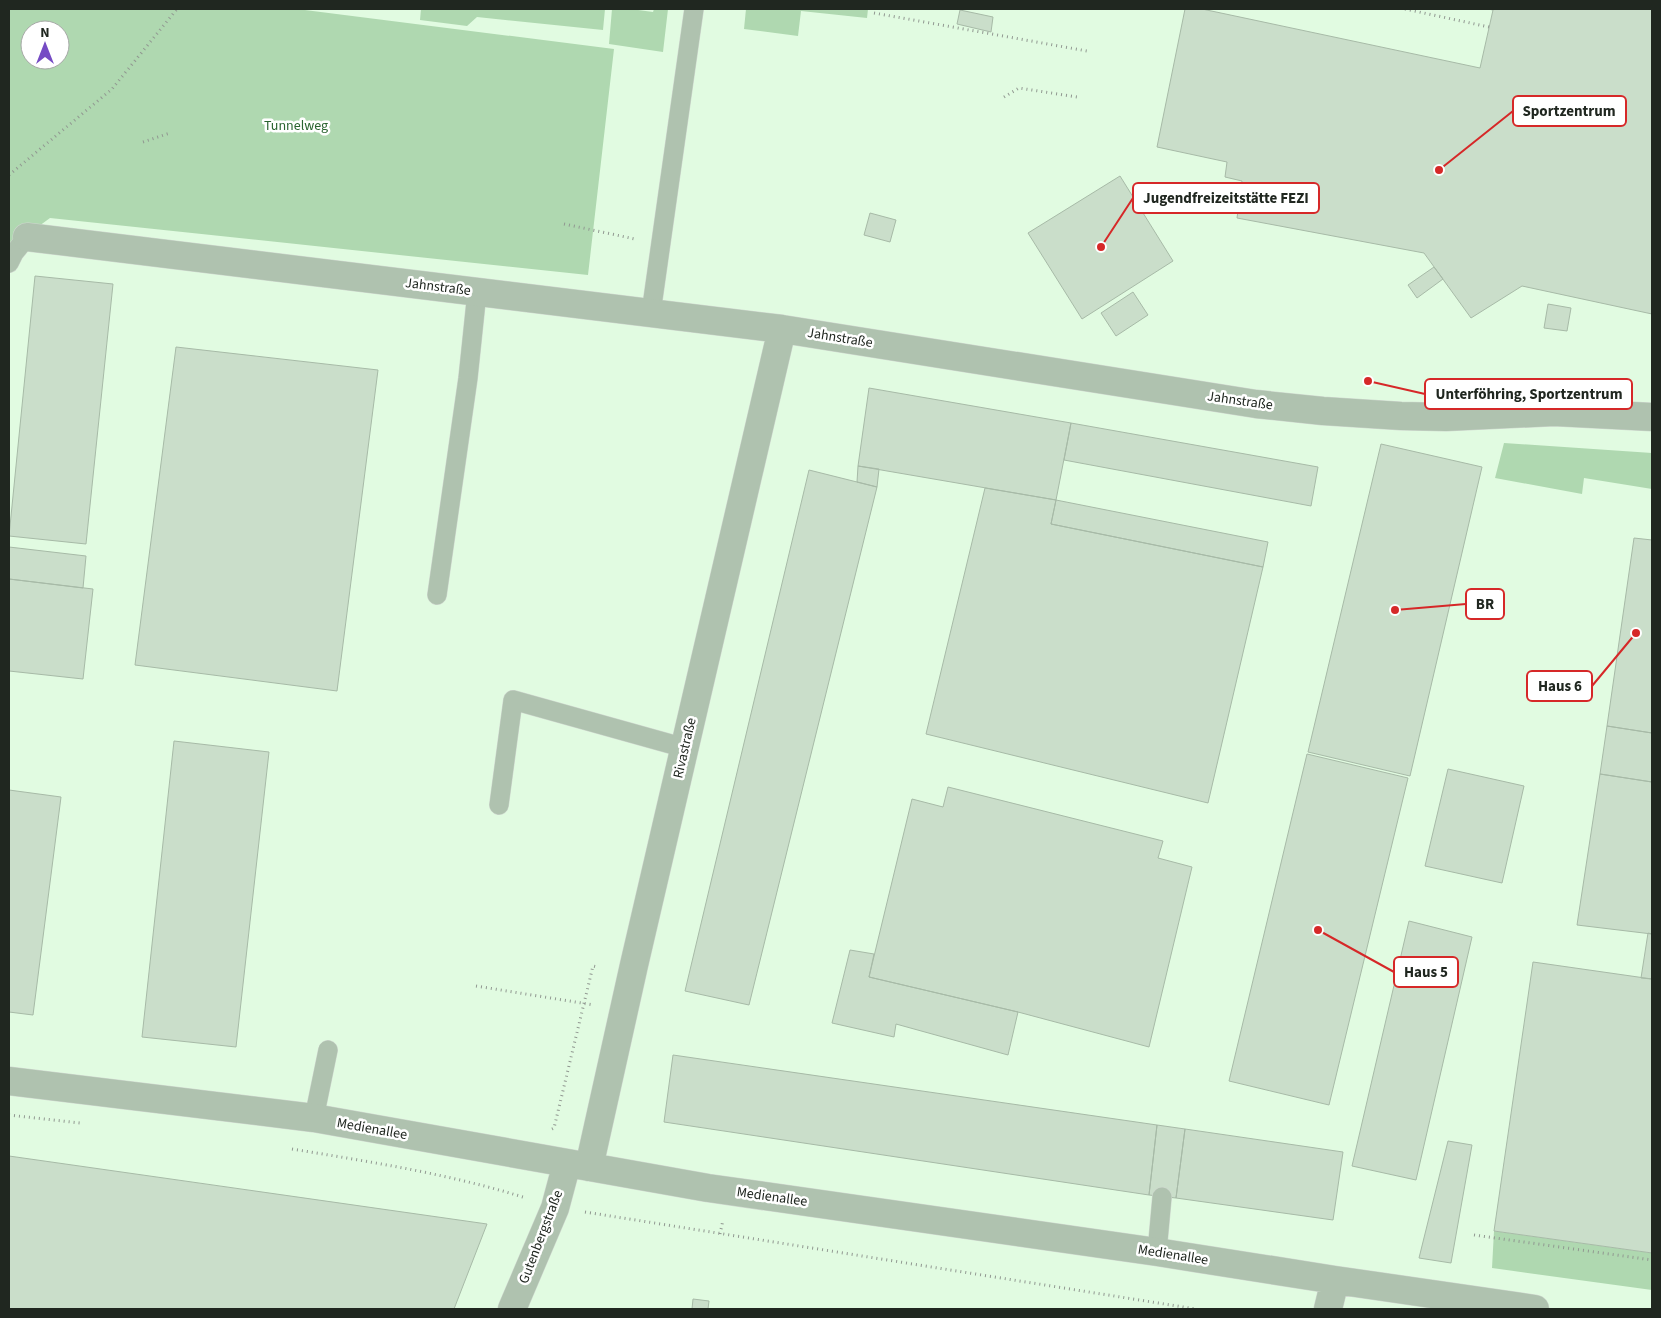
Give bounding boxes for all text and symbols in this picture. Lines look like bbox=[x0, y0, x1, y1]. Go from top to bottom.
north arrow bbox=[20, 20, 70, 70]
text: N bbox=[40, 23, 50, 43]
callout: Sportzentrum bbox=[1513, 96, 1626, 126]
text: Sportzentrum bbox=[1522, 101, 1616, 122]
park label: Tunnelweg bbox=[264, 116, 328, 136]
callout: Jugendfreizeitstätte FEZI bbox=[1133, 183, 1319, 213]
text: Jugendfreizeitstätte FEZI bbox=[1143, 188, 1309, 209]
street label: Jahnstraße bbox=[404, 273, 472, 301]
street label: Jahnstraße bbox=[806, 323, 874, 353]
callout: Unterföhring, Sportzentrum bbox=[1425, 379, 1632, 409]
text: Unterföhring, Sportzentrum bbox=[1436, 384, 1623, 405]
street label: Jahnstraße bbox=[1206, 387, 1274, 415]
callout: BR bbox=[1466, 589, 1504, 619]
text: BR bbox=[1476, 594, 1494, 615]
callout: Haus 6 bbox=[1527, 671, 1592, 701]
text: Haus 6 bbox=[1538, 676, 1582, 697]
street label: Rivastraße bbox=[668, 716, 702, 780]
callout: Haus 5 bbox=[1394, 957, 1458, 987]
text: Haus 5 bbox=[1404, 962, 1448, 983]
street label: Medienallee bbox=[335, 1113, 409, 1145]
street label: Medienallee bbox=[735, 1182, 809, 1212]
street label: Gutenbergstraße bbox=[514, 1187, 568, 1287]
street label: Medienallee bbox=[1136, 1240, 1210, 1270]

